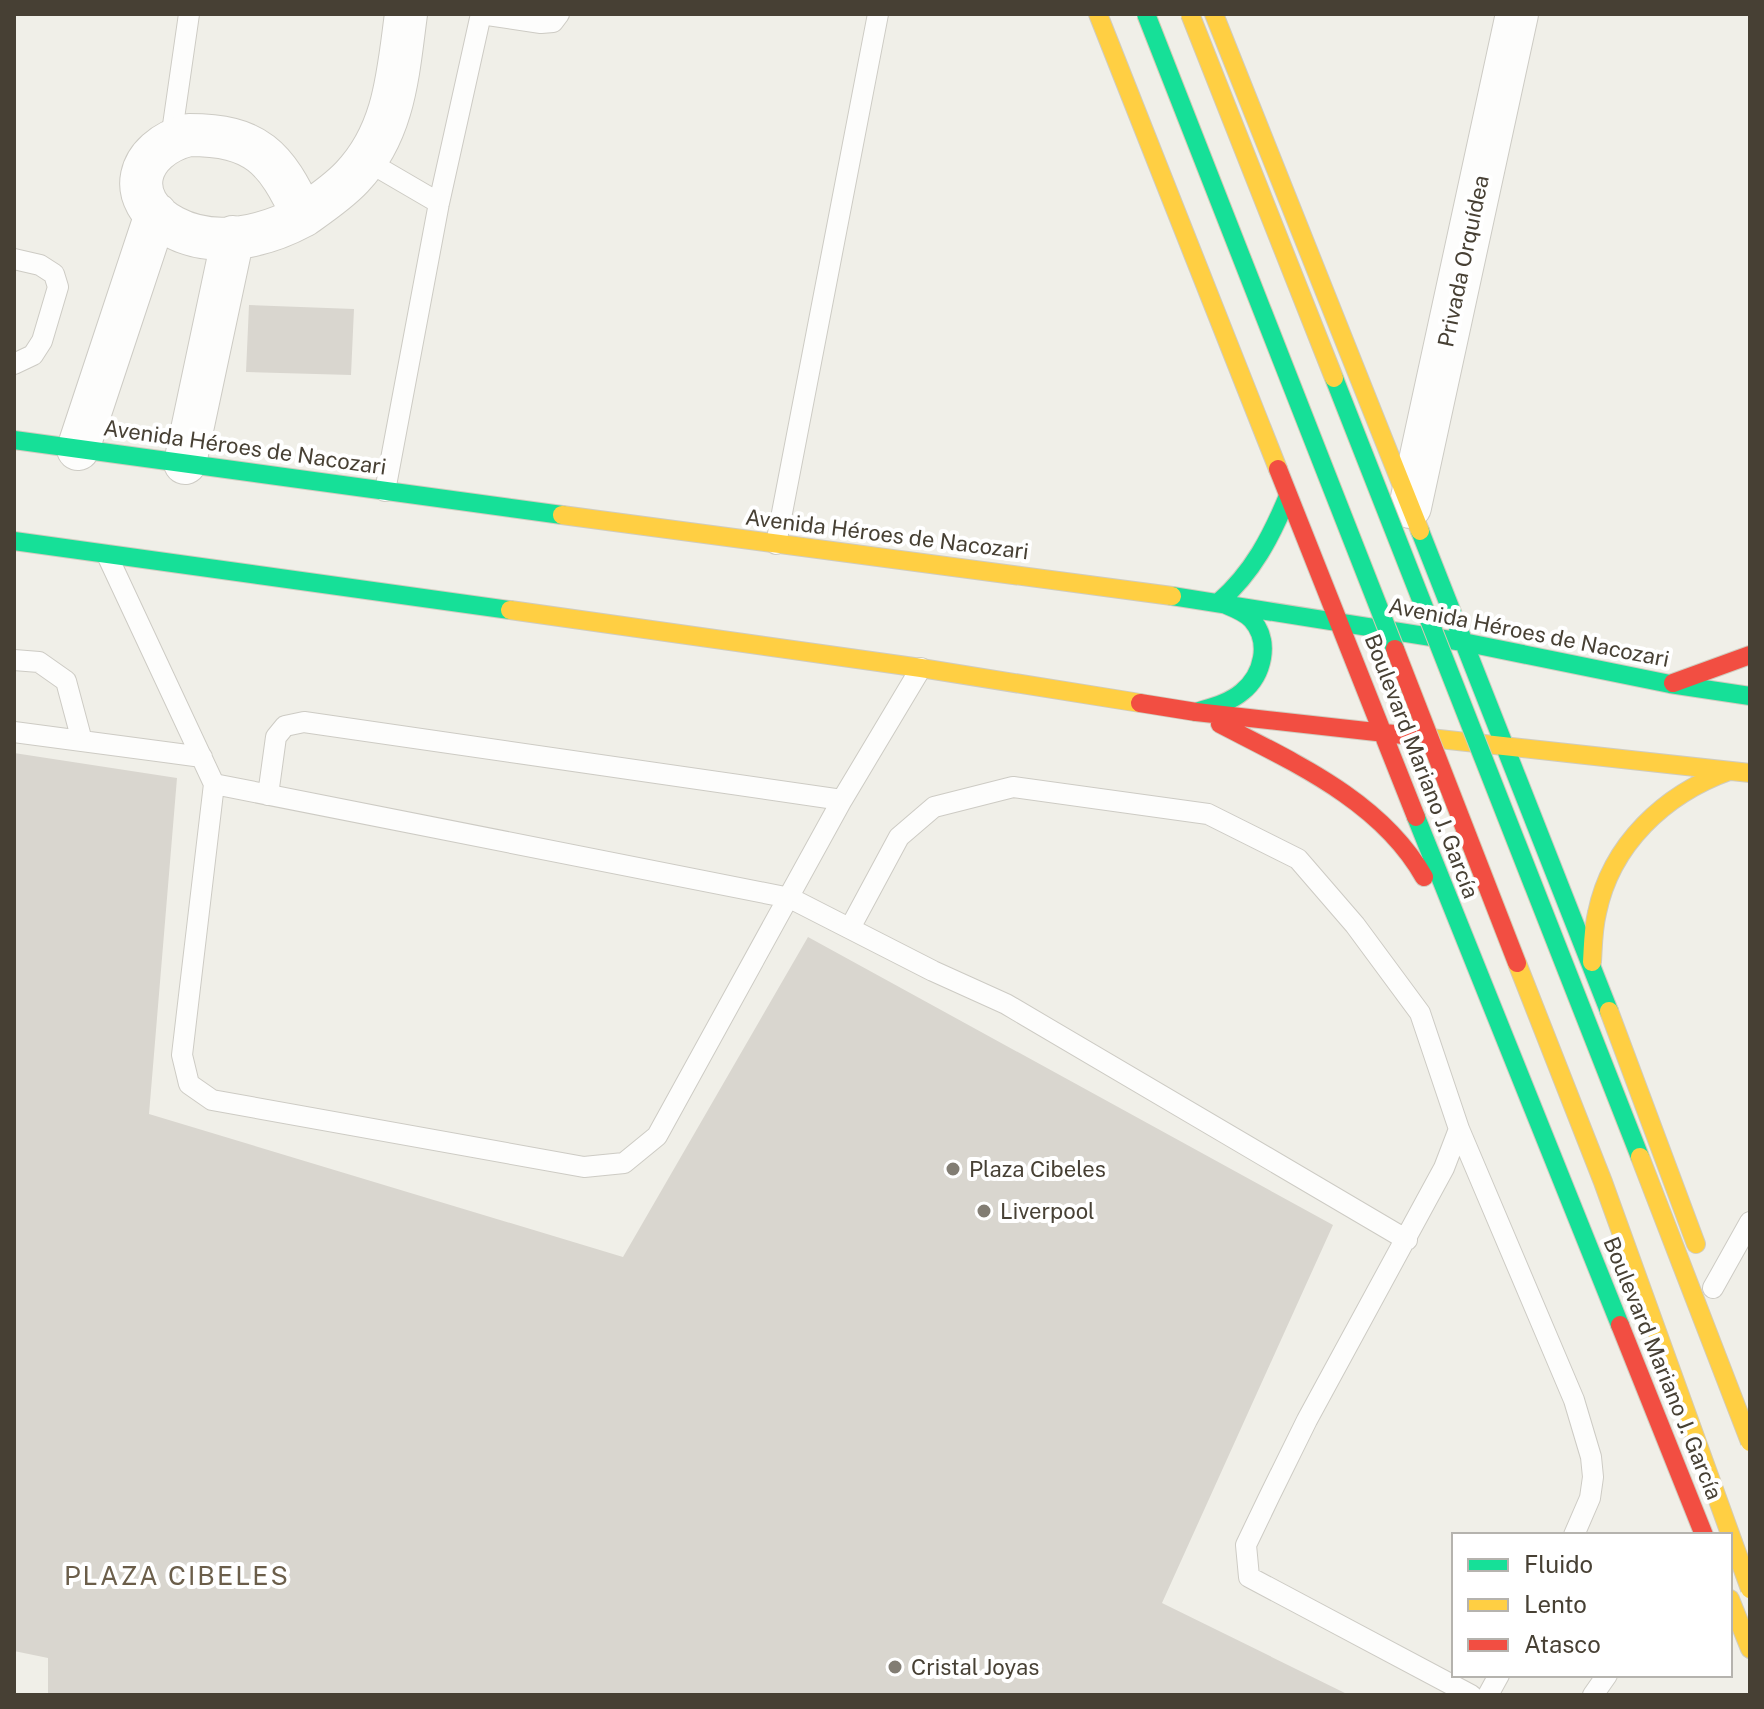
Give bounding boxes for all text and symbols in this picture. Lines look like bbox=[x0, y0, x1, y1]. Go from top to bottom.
street label: Privada Orquídea bbox=[1432, 173, 1494, 349]
street label: Avenida Héroes de Nacozari bbox=[102, 414, 388, 480]
street label: Avenida Héroes de Nacozari bbox=[744, 504, 1030, 564]
street label: Avenida Héroes de Nacozari bbox=[1386, 592, 1672, 672]
street label: Boulevard Mariano J. García bbox=[1360, 630, 1484, 902]
place label: Plaza Cibeles bbox=[969, 1156, 1106, 1182]
marker: Plaza Cibeles bbox=[944, 1160, 962, 1178]
place label: Liverpool bbox=[1000, 1198, 1095, 1224]
marker: Liverpool bbox=[975, 1202, 993, 1220]
street label: Boulevard Mariano J. García bbox=[1598, 1233, 1728, 1503]
legend bbox=[1452, 1533, 1732, 1677]
text: Fluido bbox=[1524, 1550, 1593, 1578]
district label: PLAZA CIBELES bbox=[64, 1560, 290, 1591]
text: Lento bbox=[1524, 1590, 1587, 1618]
text: Atasco bbox=[1524, 1630, 1601, 1658]
place label: Cristal Joyas bbox=[911, 1654, 1039, 1680]
marker: Cristal Joyas bbox=[886, 1658, 904, 1676]

